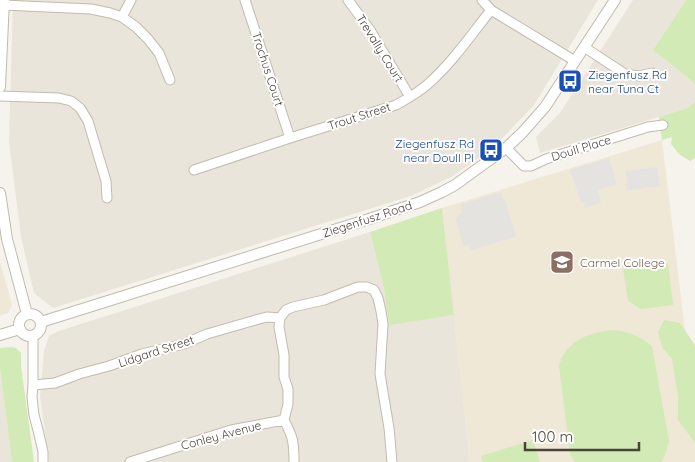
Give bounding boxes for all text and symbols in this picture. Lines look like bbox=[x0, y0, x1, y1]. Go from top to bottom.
street label: Trevally Court bbox=[353, 11, 407, 85]
street label: Trochus Court bbox=[249, 30, 287, 108]
place label: Ziegenfusz Rd near Tuna Ct bbox=[588, 67, 667, 96]
bus stop icon: Ziegenfusz Rd near Tuna Ct bbox=[557, 68, 583, 94]
street label: Trout Street bbox=[326, 99, 392, 133]
street label: Doull Place bbox=[549, 132, 613, 164]
place label: Ziegenfusz Rd near Doull Pl bbox=[395, 136, 474, 165]
bus stop icon: Ziegenfusz Rd near Doull Pl bbox=[478, 137, 504, 163]
street label: Ziegenfusz Road bbox=[320, 197, 414, 241]
school or university icon: Carmel College bbox=[549, 249, 575, 275]
place label: Carmel College bbox=[580, 255, 665, 270]
street label: Lidgard Street bbox=[116, 332, 196, 370]
street label: Conley Avenue bbox=[179, 417, 263, 453]
scale bar bbox=[525, 420, 639, 452]
text: 100 m bbox=[532, 427, 573, 446]

